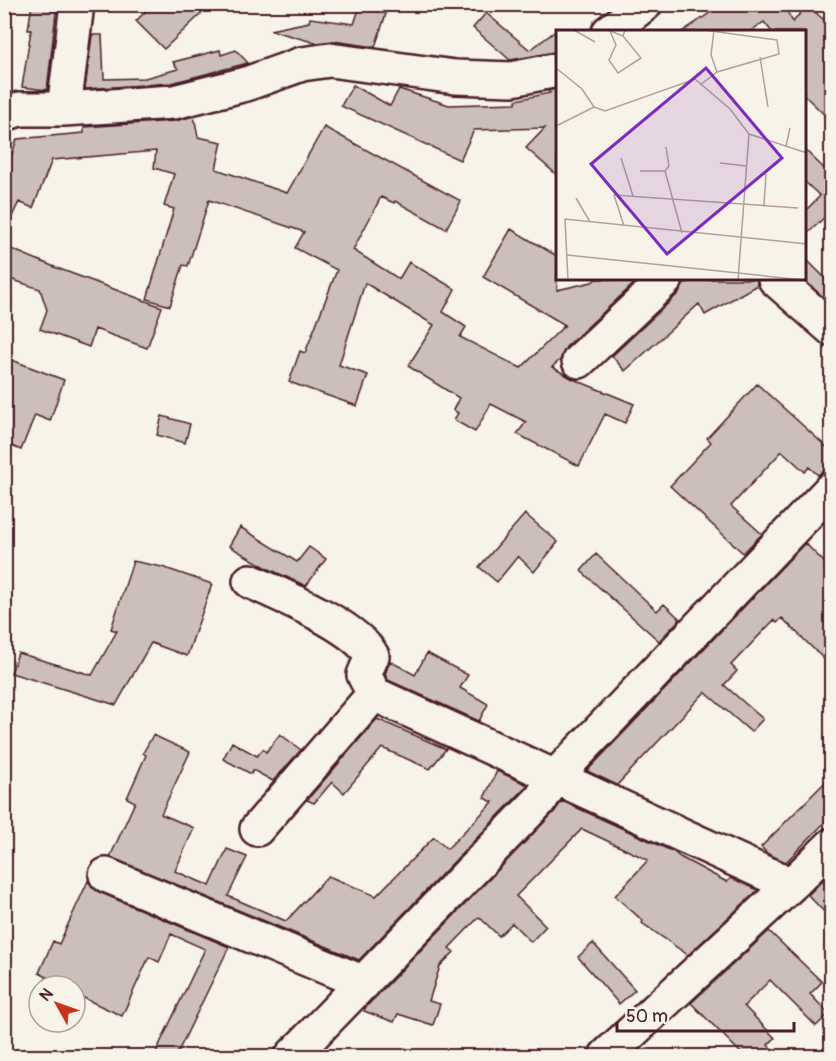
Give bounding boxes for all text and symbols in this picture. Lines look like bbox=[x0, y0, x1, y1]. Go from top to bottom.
inset map bbox=[556, 30, 806, 280]
north arrow bbox=[27, 974, 87, 1034]
text: N bbox=[35, 984, 58, 1006]
scale bar bbox=[617, 995, 794, 1033]
text: 50 m bbox=[626, 1005, 668, 1028]

